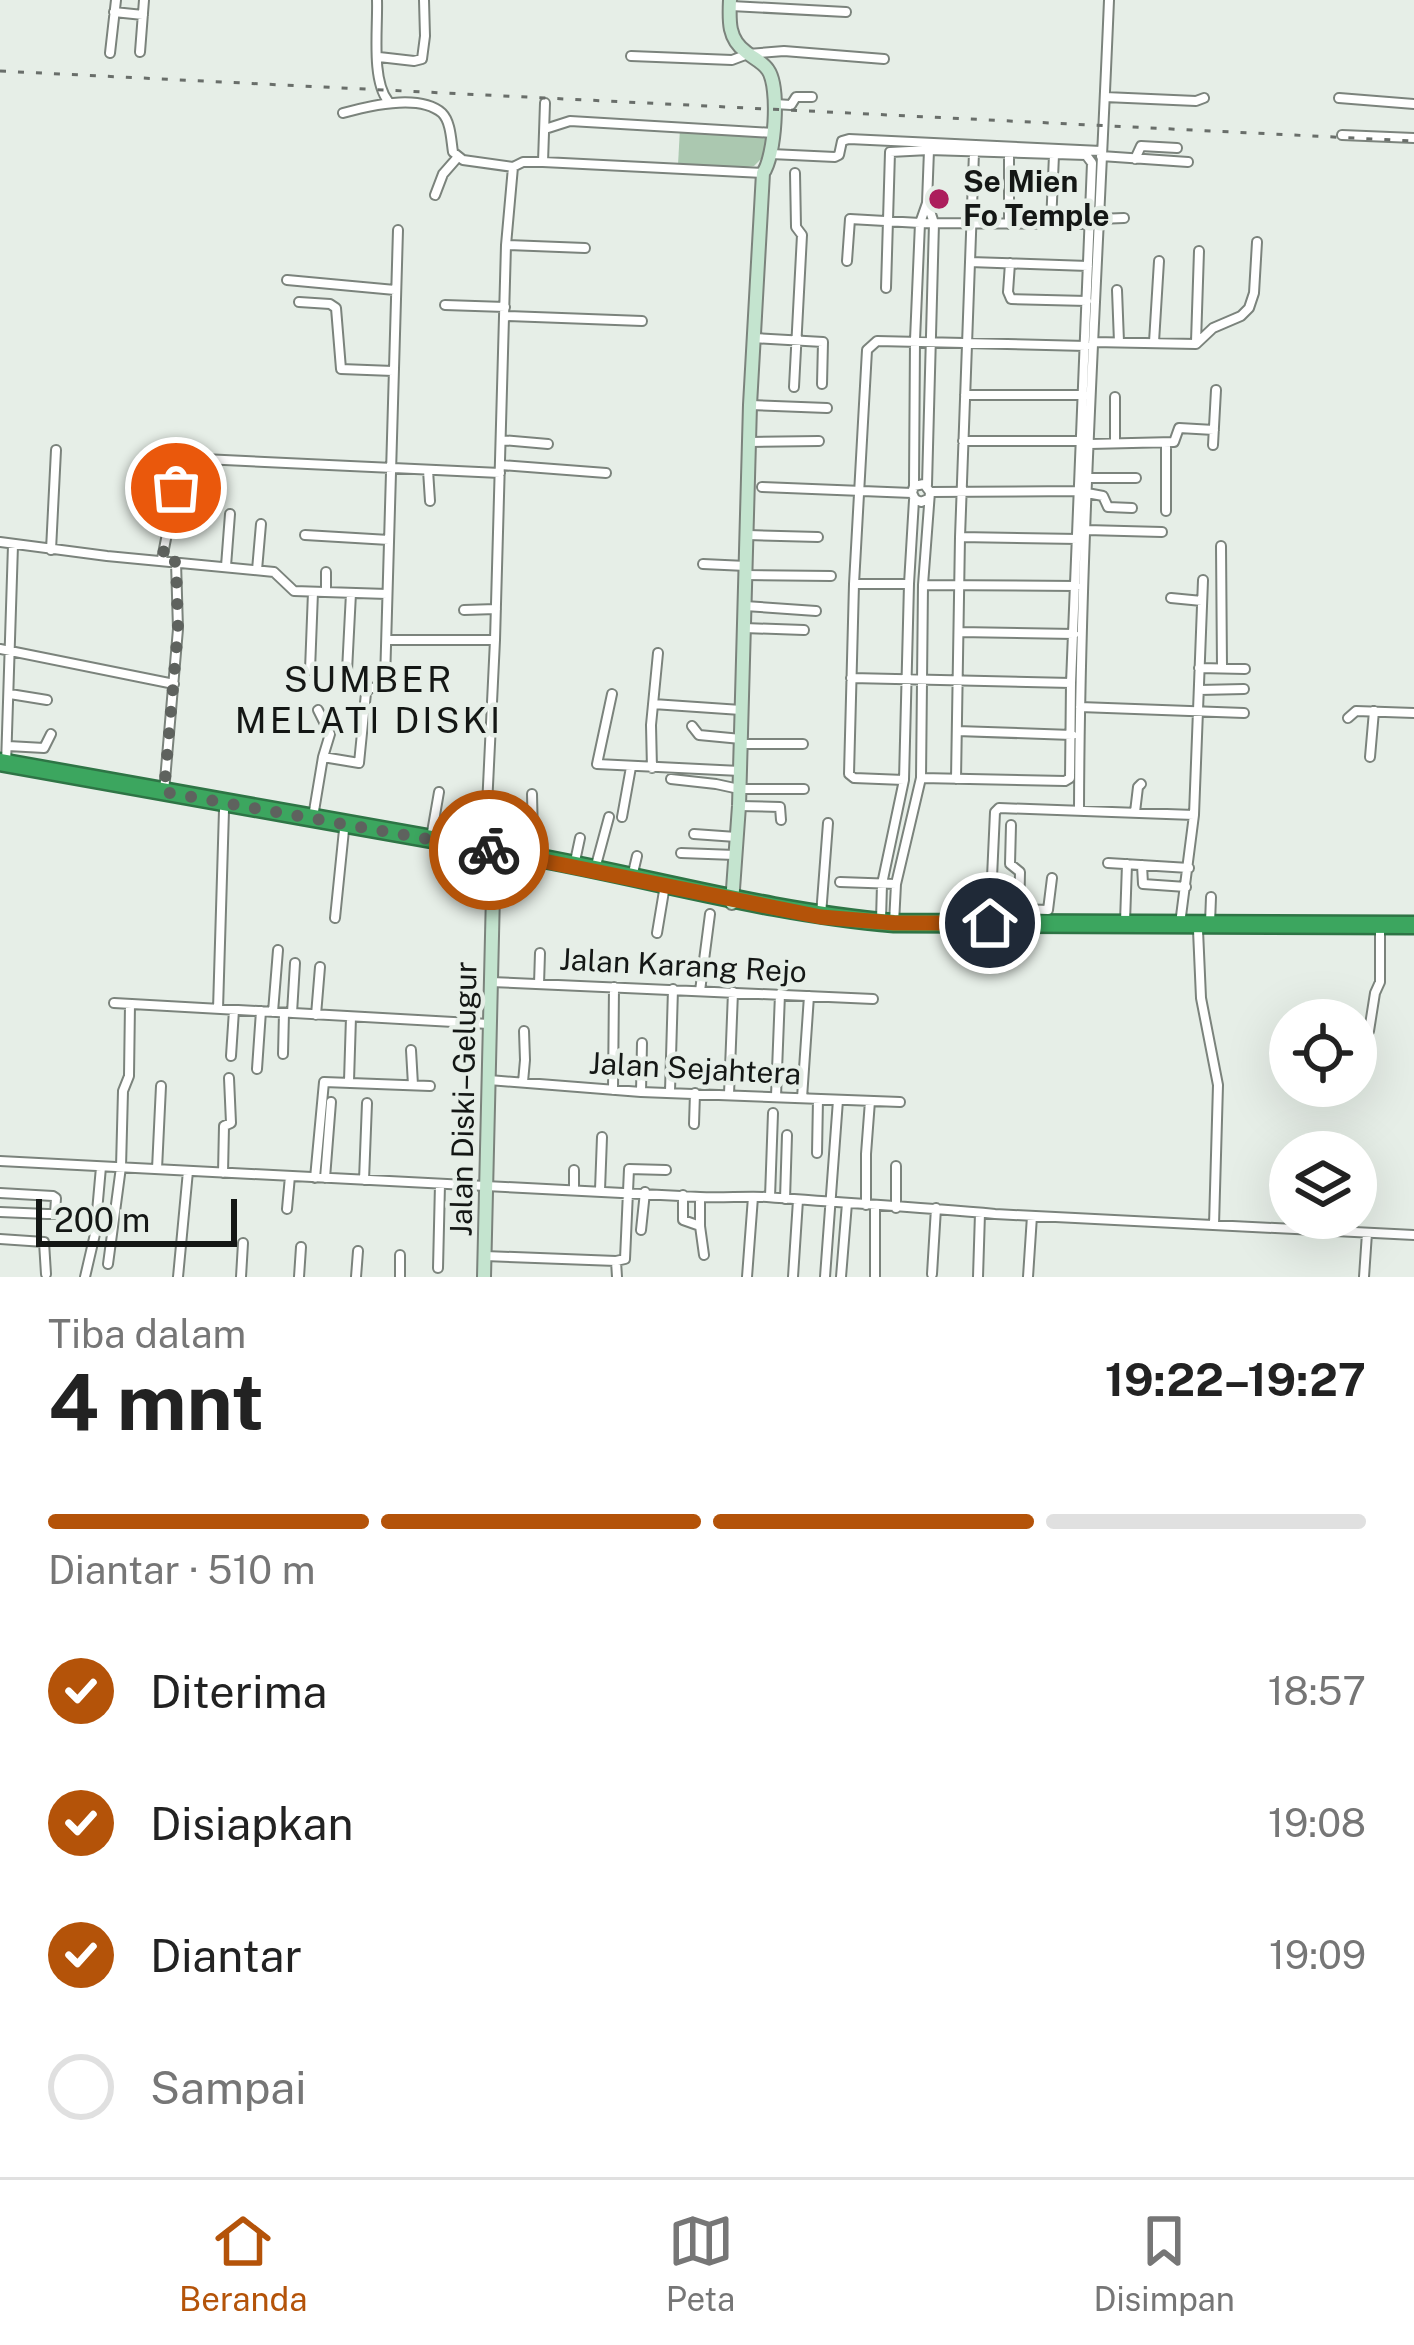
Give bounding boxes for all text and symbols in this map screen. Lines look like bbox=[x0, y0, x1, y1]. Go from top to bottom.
place label: Se Mien Fo Temple bbox=[963, 163, 1110, 233]
marker: Se Mien Fo Temple bbox=[926, 186, 952, 212]
pin bbox=[125, 437, 227, 539]
icon: bag bbox=[143, 455, 209, 521]
district label: SUMBER MELATI DISKI bbox=[235, 658, 503, 741]
courier bbox=[429, 790, 549, 910]
icon: bike bbox=[456, 817, 522, 883]
pin bbox=[939, 872, 1041, 974]
icon: home bbox=[957, 890, 1023, 956]
street label: Jalan Karang Rejo bbox=[558, 941, 808, 989]
street label: Jalan Diski–Gelugur bbox=[443, 961, 483, 1237]
map controls bbox=[1269, 999, 1377, 1239]
button: locate bbox=[1269, 999, 1377, 1107]
street label: Jalan Sejahtera bbox=[588, 1044, 802, 1092]
button: layers bbox=[1269, 1131, 1377, 1239]
scale bar bbox=[36, 1193, 237, 1246]
text: 200 m bbox=[54, 1201, 150, 1239]
text: Tiba dalam bbox=[48, 1311, 246, 1357]
text: 19:22–19:27 bbox=[1105, 1353, 1366, 1406]
text: 4 mnt bbox=[48, 1356, 264, 1448]
text: Diantar · 510 m bbox=[48, 1547, 315, 1593]
icon: check bbox=[48, 1658, 114, 1724]
text: Diterima bbox=[150, 1665, 328, 1718]
text: 18:57 bbox=[1268, 1668, 1366, 1714]
icon: check bbox=[48, 1790, 114, 1856]
text: Disiapkan bbox=[150, 1797, 353, 1850]
text: 19:08 bbox=[1268, 1800, 1366, 1846]
icon: check bbox=[48, 1922, 114, 1988]
text: Diantar bbox=[150, 1929, 302, 1982]
text: 19:09 bbox=[1269, 1932, 1366, 1978]
text: Sampai bbox=[150, 2061, 306, 2114]
tab: Beranda bbox=[179, 2208, 308, 2318]
tab: Peta bbox=[666, 2208, 735, 2318]
tab: Disimpan bbox=[1094, 2208, 1235, 2318]

